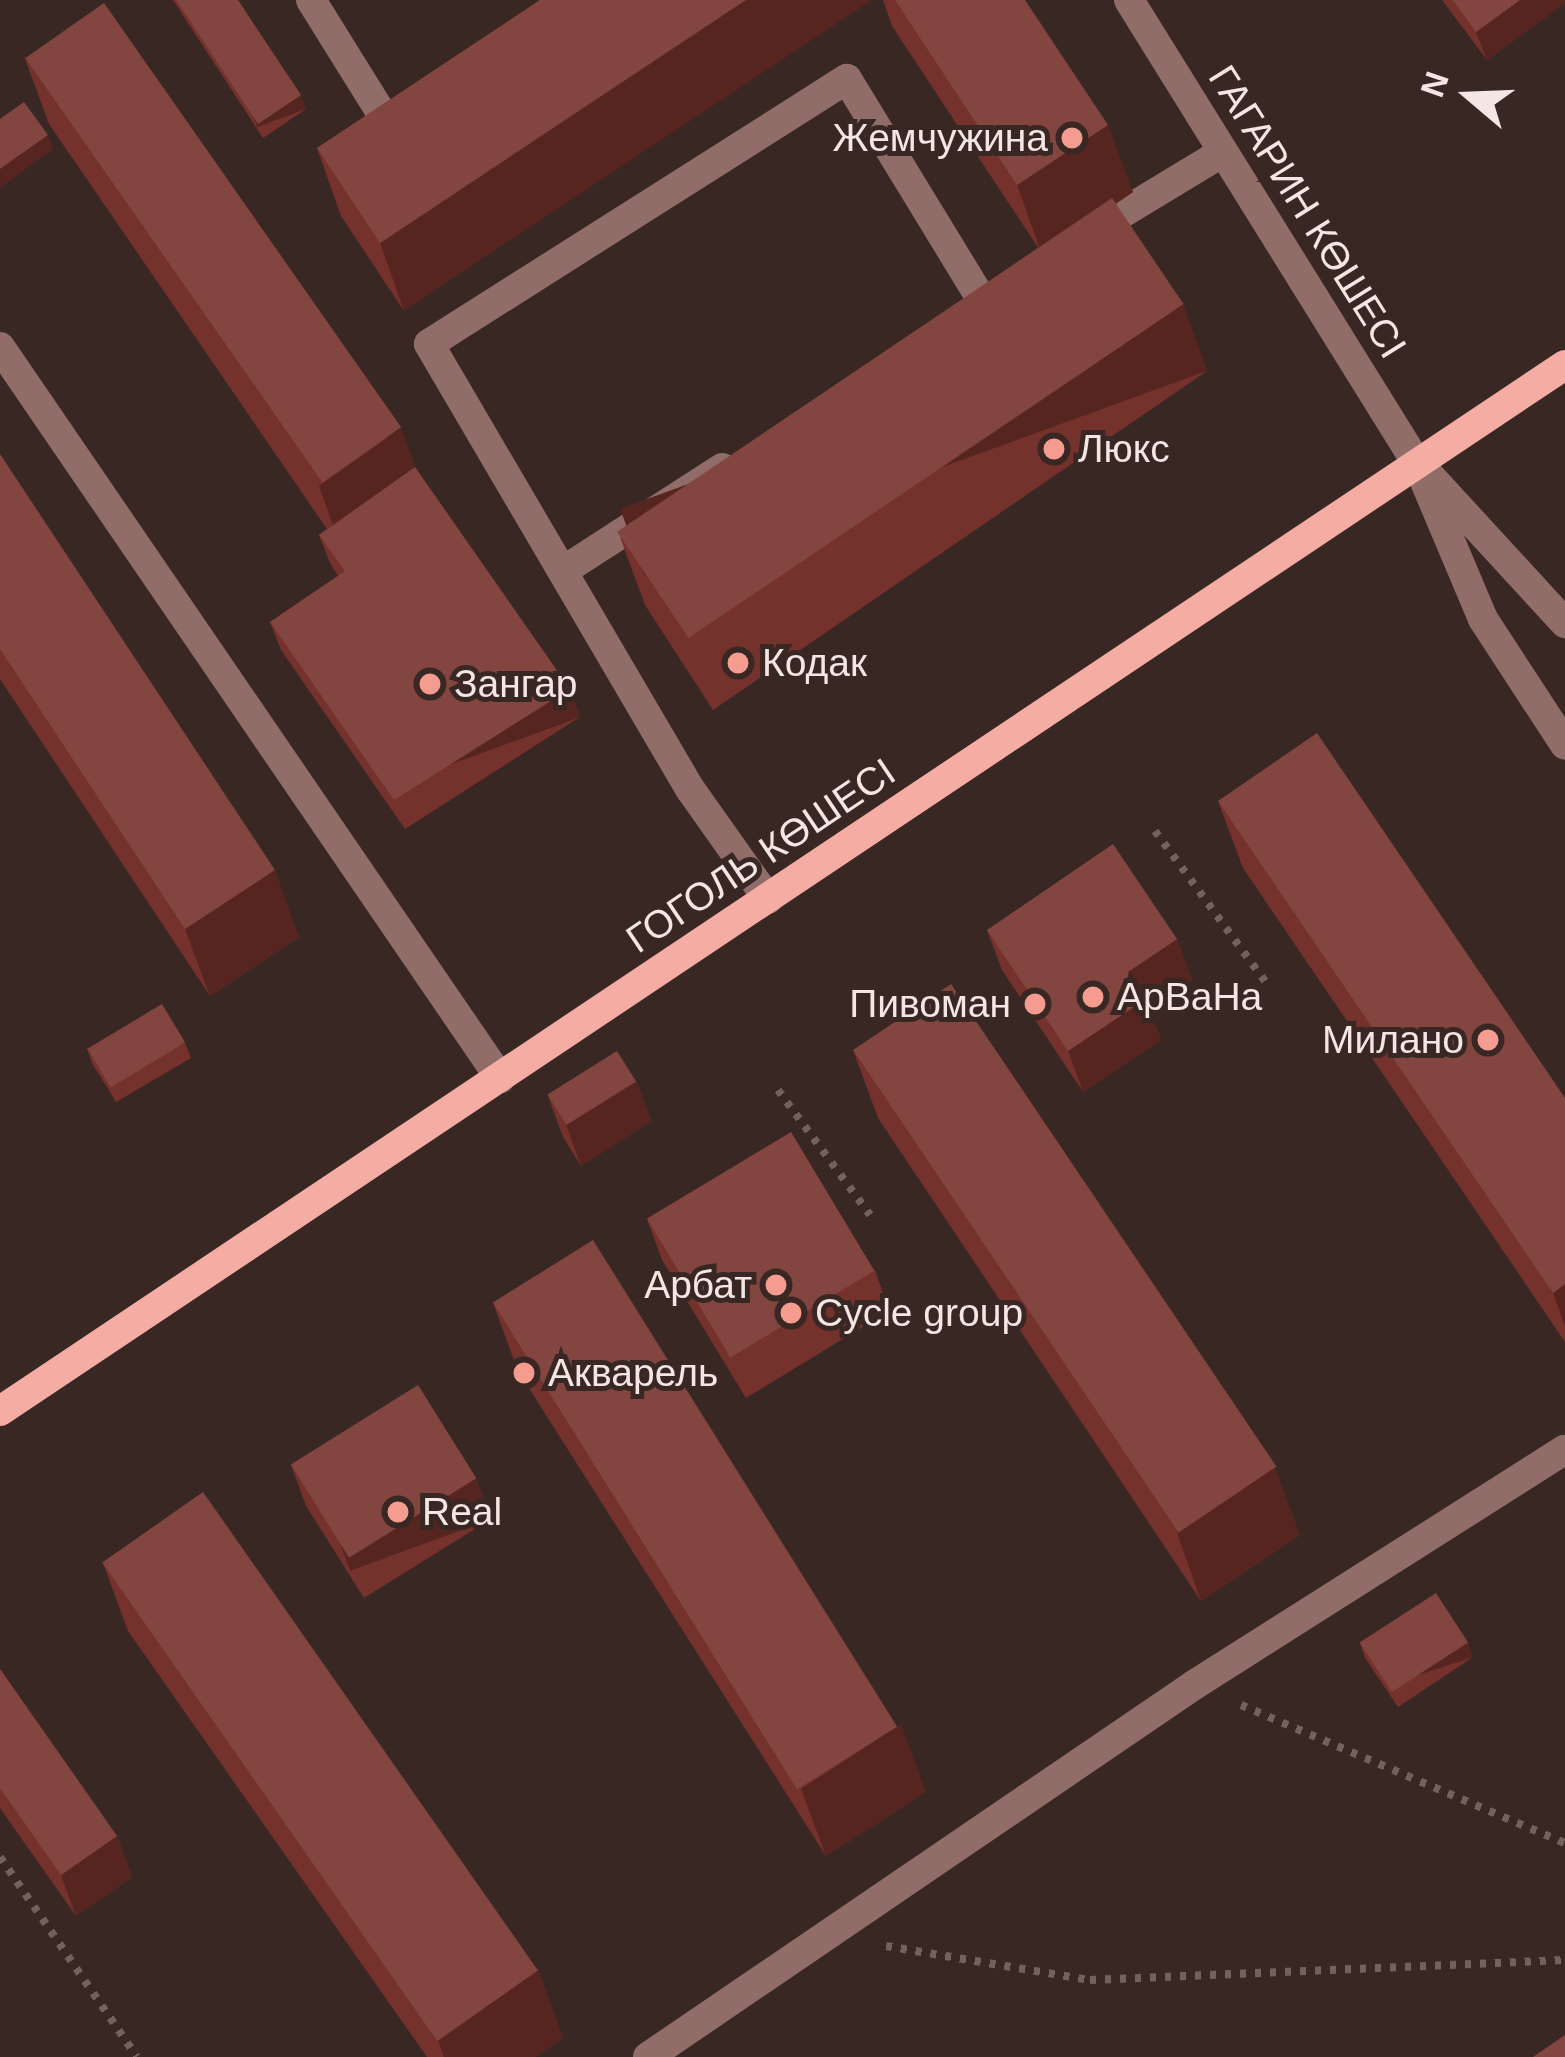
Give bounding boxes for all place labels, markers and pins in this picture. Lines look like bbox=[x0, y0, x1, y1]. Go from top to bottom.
place label: Жемчужина bbox=[833, 115, 1048, 161]
marker: Жемчужина bbox=[1059, 125, 1085, 151]
place label: Люкс bbox=[1078, 426, 1170, 472]
marker: Люкс bbox=[1041, 436, 1067, 462]
place label: Кодак bbox=[762, 640, 867, 686]
marker: Кодак bbox=[725, 650, 751, 676]
place label: Зангар bbox=[454, 661, 578, 707]
marker: Зангар bbox=[417, 671, 443, 697]
place label: АрВаНа bbox=[1117, 974, 1262, 1020]
place label: Пивоман bbox=[849, 981, 1011, 1027]
marker: АрВаНа bbox=[1080, 984, 1106, 1010]
marker: Пивоман bbox=[1022, 991, 1048, 1017]
place label: Милано bbox=[1322, 1017, 1464, 1063]
marker: Милано bbox=[1475, 1027, 1501, 1053]
place label: Арбат bbox=[644, 1262, 752, 1308]
marker: Арбат bbox=[763, 1272, 789, 1298]
place label: Cycle group bbox=[815, 1290, 1023, 1336]
marker: Cycle group bbox=[778, 1300, 804, 1326]
place label: Акварель bbox=[548, 1350, 718, 1396]
marker: Акварель bbox=[511, 1360, 537, 1386]
place label: Real bbox=[422, 1489, 502, 1535]
marker: Real bbox=[385, 1499, 411, 1525]

